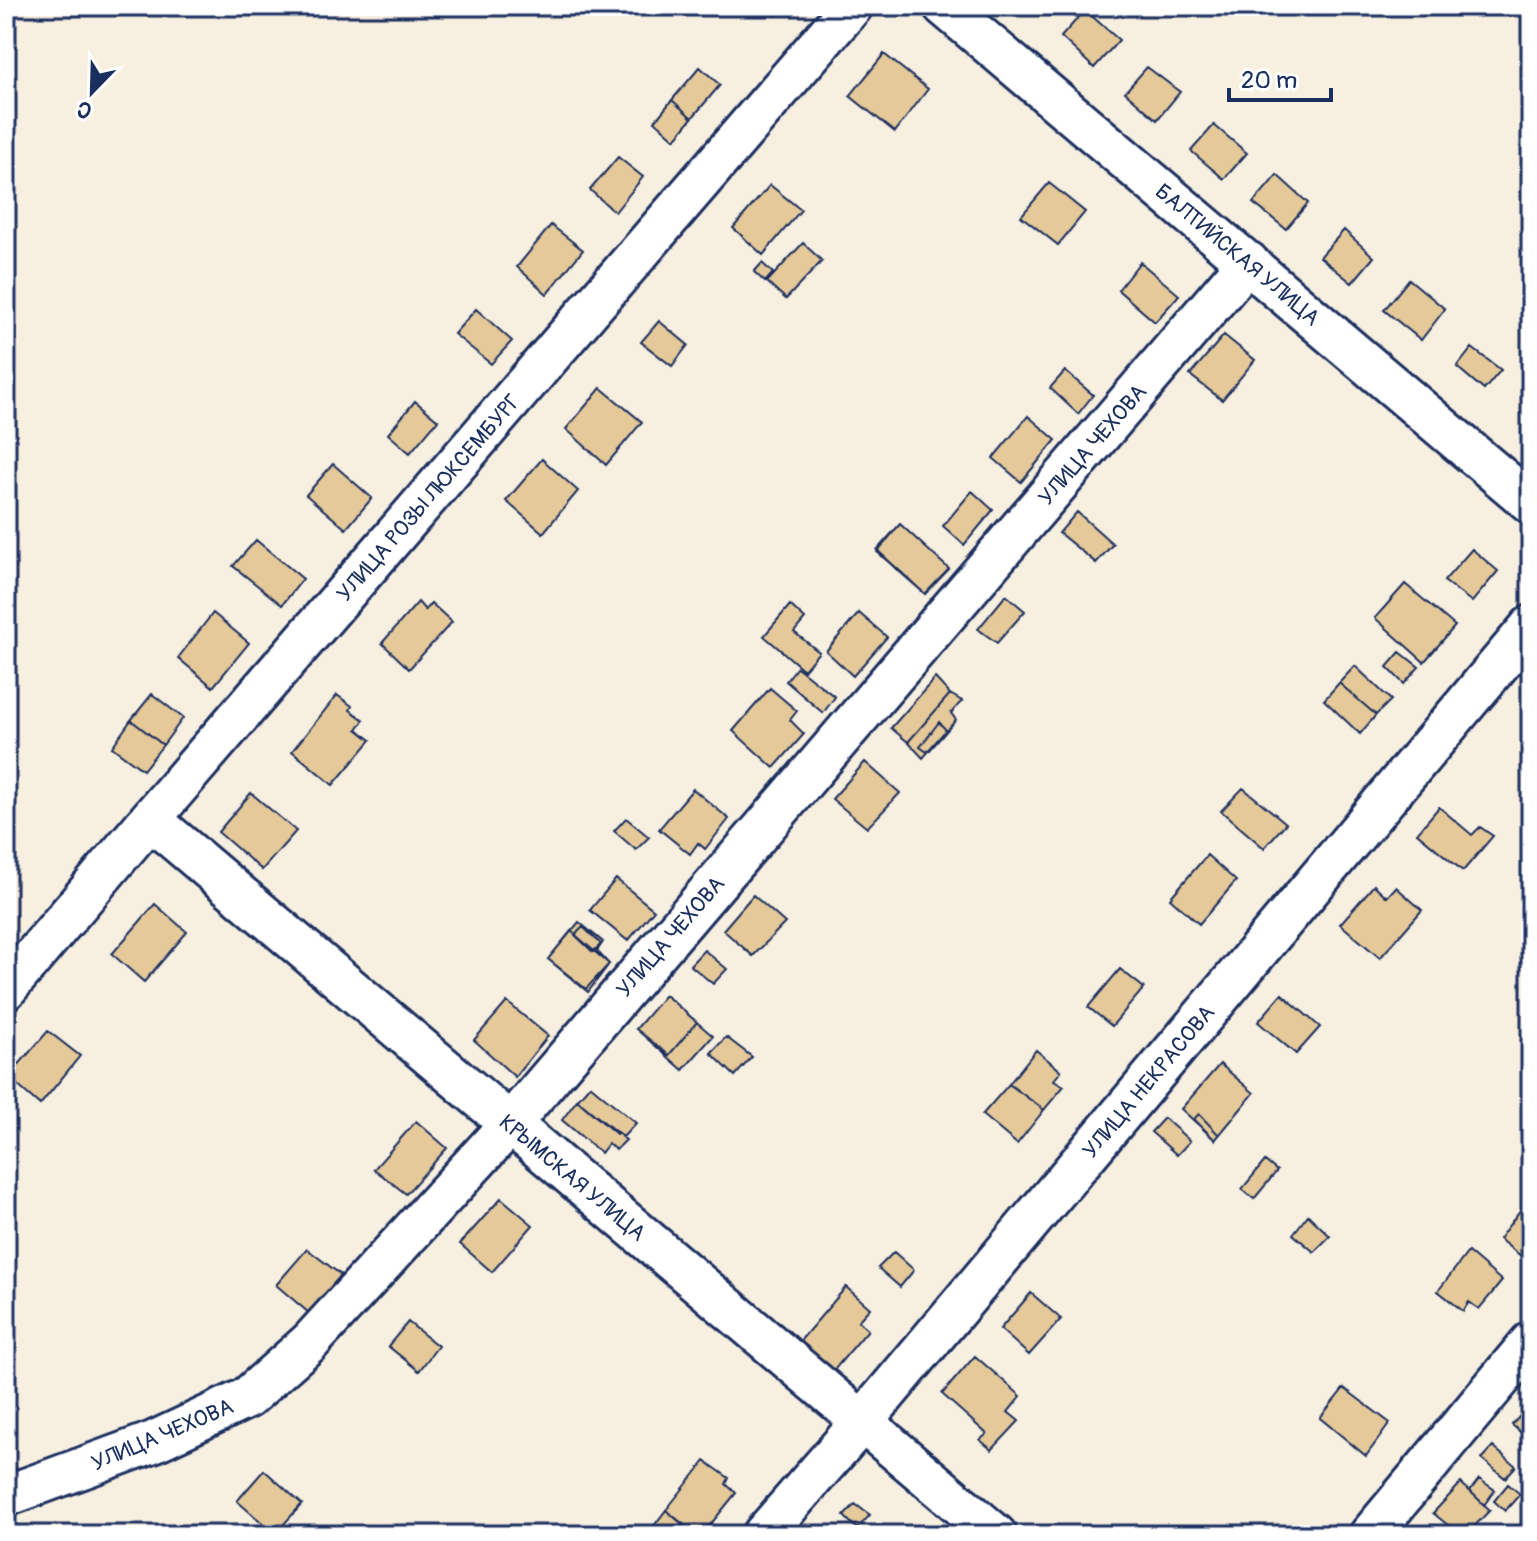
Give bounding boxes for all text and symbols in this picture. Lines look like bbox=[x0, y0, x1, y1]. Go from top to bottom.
north arrow bbox=[52, 52, 132, 132]
scale bar bbox=[1229, 52, 1331, 102]
text: 20 m bbox=[1241, 66, 1297, 95]
text: С bbox=[72, 94, 96, 125]
street label: БАЛТИЙСКАЯ УЛИЦА bbox=[1149, 178, 1326, 332]
street label: УЛИЦА ЧЕХОВА bbox=[1033, 378, 1153, 511]
street label: УЛИЦА РОЗЫ ЛЮКСЕМБУРГ bbox=[331, 388, 527, 607]
street label: УЛИЦА ЧЕХОВА bbox=[611, 870, 731, 1003]
street label: УЛИЦА НЕКРАСОВА bbox=[1076, 999, 1221, 1164]
street label: КРЫМСКАЯ УЛИЦА bbox=[493, 1108, 651, 1247]
street label: УЛИЦА ЧЕХОВА bbox=[87, 1392, 238, 1477]

